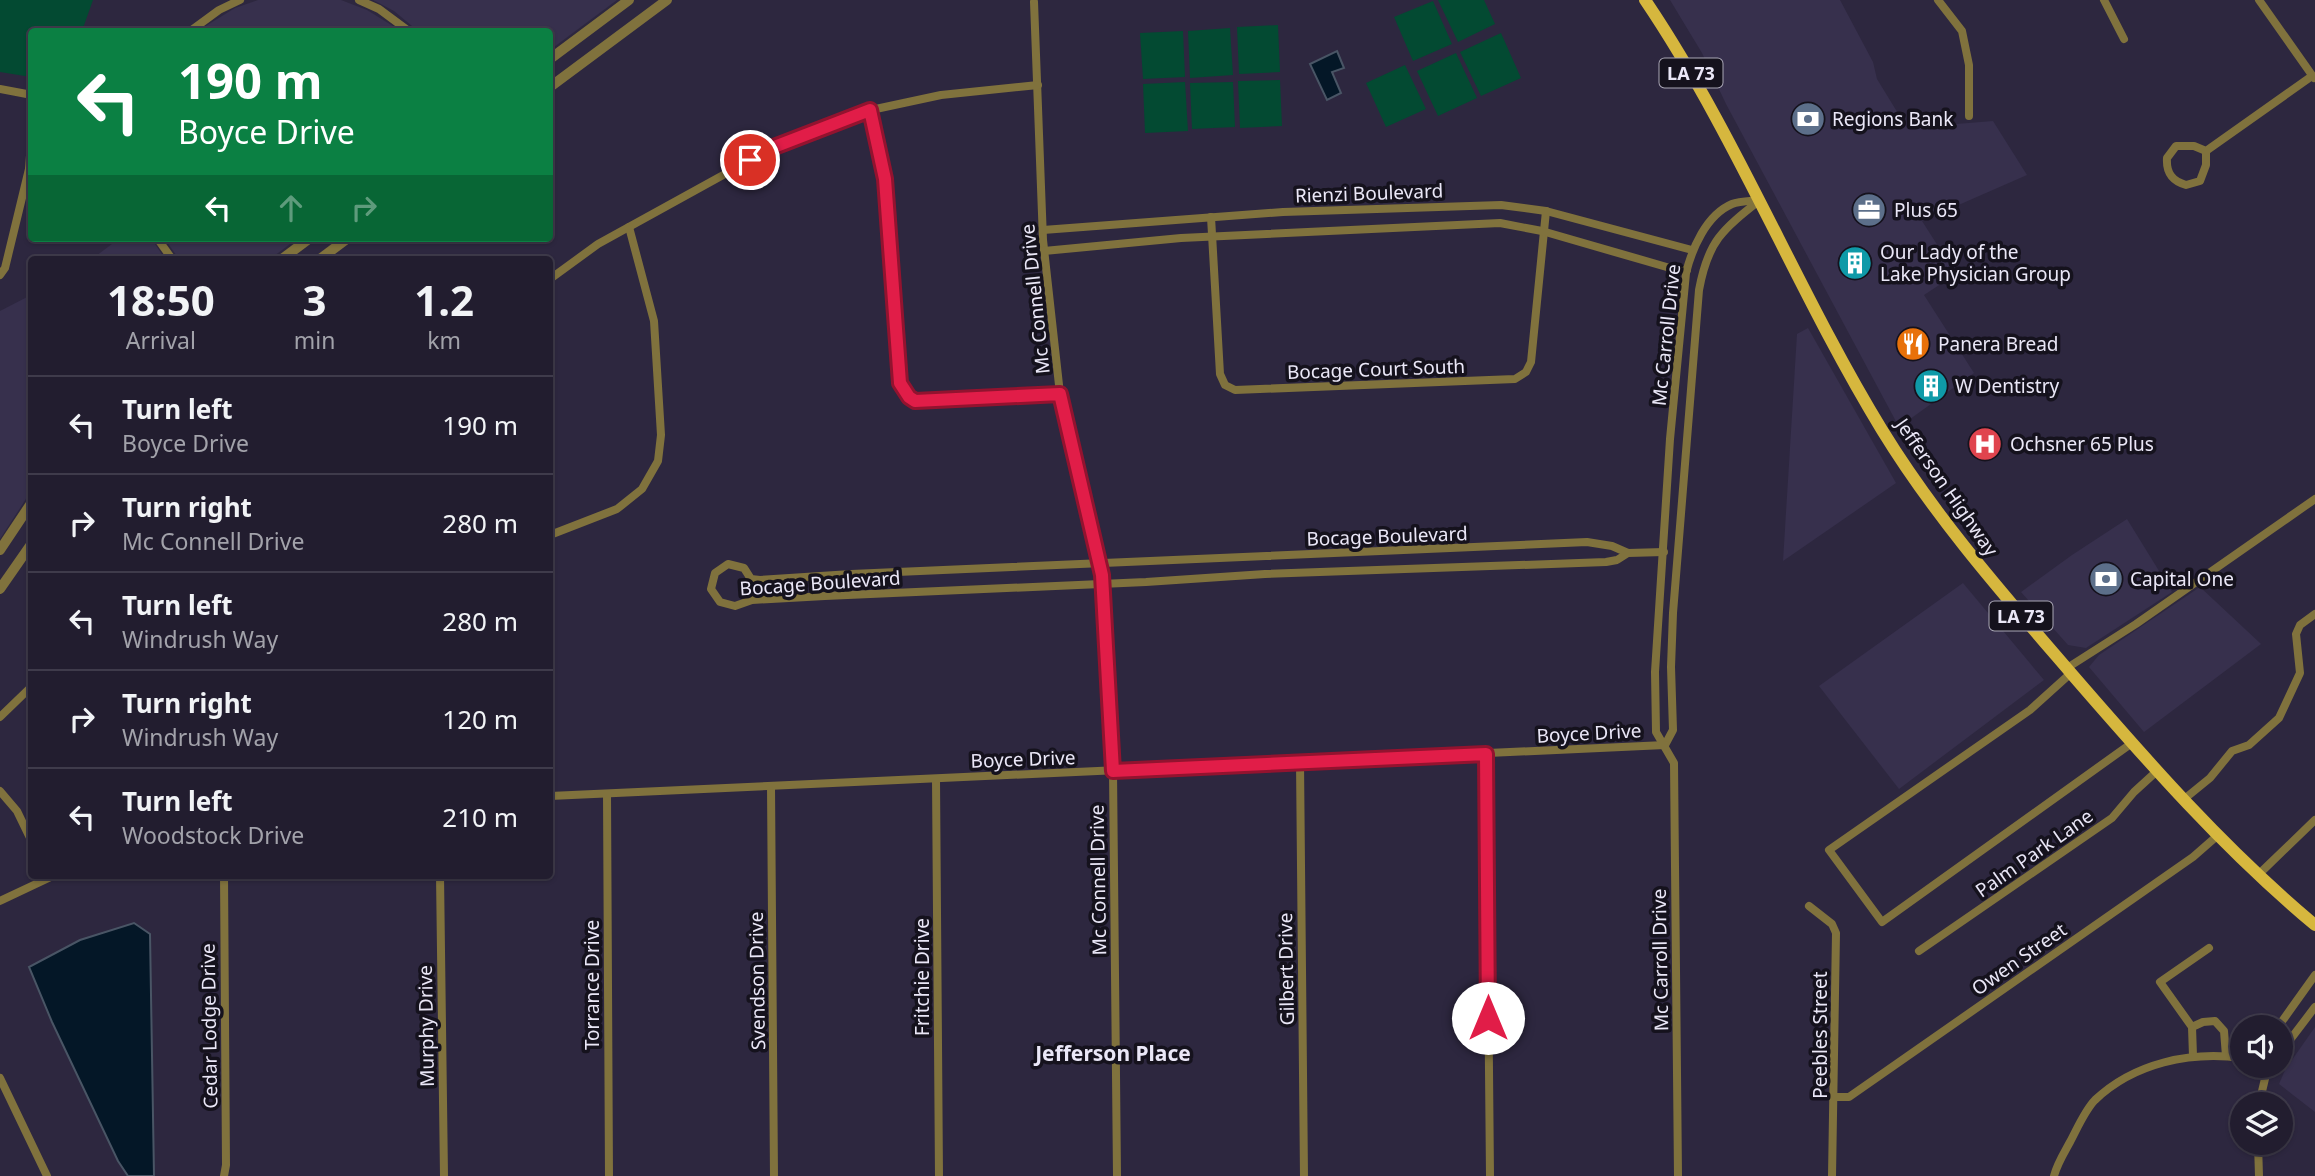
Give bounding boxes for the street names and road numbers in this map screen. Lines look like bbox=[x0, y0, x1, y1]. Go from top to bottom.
road number: LA 73 bbox=[1660, 58, 1722, 88]
street label: Rienzi Boulevard bbox=[1294, 177, 1444, 209]
street label: Mc Connell Drive bbox=[1014, 223, 1056, 375]
street label: Mc Carroll Drive bbox=[1646, 263, 1686, 407]
street label: Bocage Court South bbox=[1287, 353, 1465, 385]
street label: Jefferson Highway bbox=[1889, 411, 2004, 561]
street label: Bocage Boulevard bbox=[1306, 520, 1468, 552]
street label: Bocage Boulevard bbox=[739, 564, 901, 602]
road number: LA 73 bbox=[1990, 602, 2052, 630]
street label: Boyce Drive bbox=[1536, 717, 1642, 749]
street label: Boyce Drive bbox=[970, 744, 1076, 774]
street label: Palm Park Lane bbox=[1970, 803, 2098, 903]
street label: Mc Connell Drive bbox=[1084, 804, 1112, 956]
street label: Mc Carroll Drive bbox=[1646, 889, 1674, 1031]
street label: Svendson Drive bbox=[743, 912, 771, 1050]
street label: Gilbert Drive bbox=[1272, 912, 1300, 1026]
street label: Owen Street bbox=[1966, 917, 2072, 1001]
street label: Fritchie Drive bbox=[909, 918, 935, 1036]
street label: Torrance Drive bbox=[579, 920, 605, 1050]
street label: Cedar Lodge Drive bbox=[195, 943, 223, 1109]
street label: Murphy Drive bbox=[412, 965, 440, 1087]
street label: Peebles Street bbox=[1807, 971, 1833, 1099]

